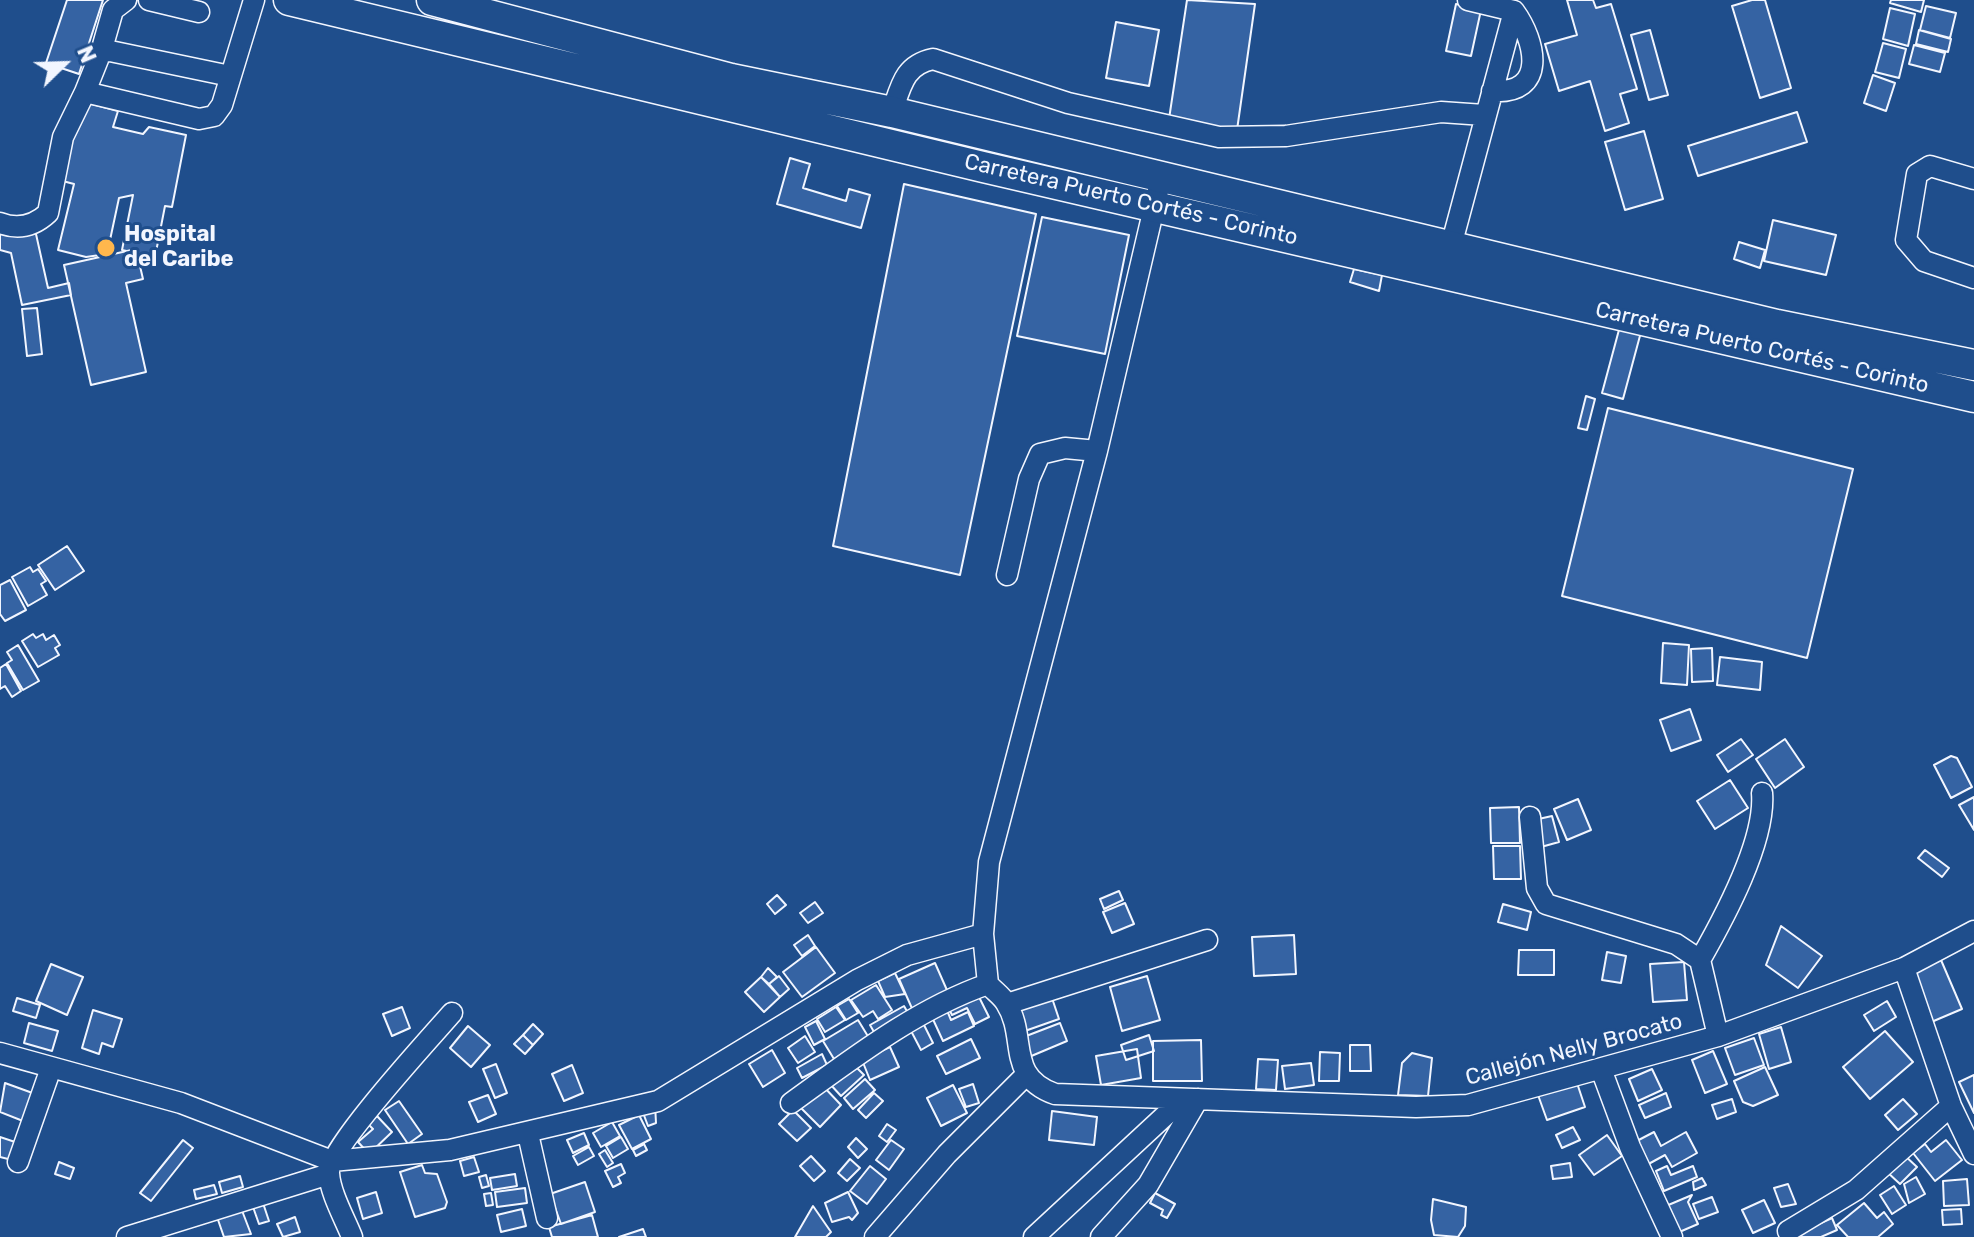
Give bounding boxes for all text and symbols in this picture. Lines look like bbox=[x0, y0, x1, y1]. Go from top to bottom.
north arrow bbox=[24, 24, 104, 104]
text: N bbox=[71, 42, 102, 67]
street label: Carretera Puerto Cortés - Corinto bbox=[962, 149, 1300, 251]
place label: Hospital del Caribe bbox=[124, 222, 234, 274]
marker: Hospital del Caribe bbox=[95, 237, 117, 259]
street label: Carretera Puerto Cortés - Corinto bbox=[1593, 297, 1931, 399]
street label: Callejón Nelly Brocato bbox=[1463, 1008, 1685, 1092]

